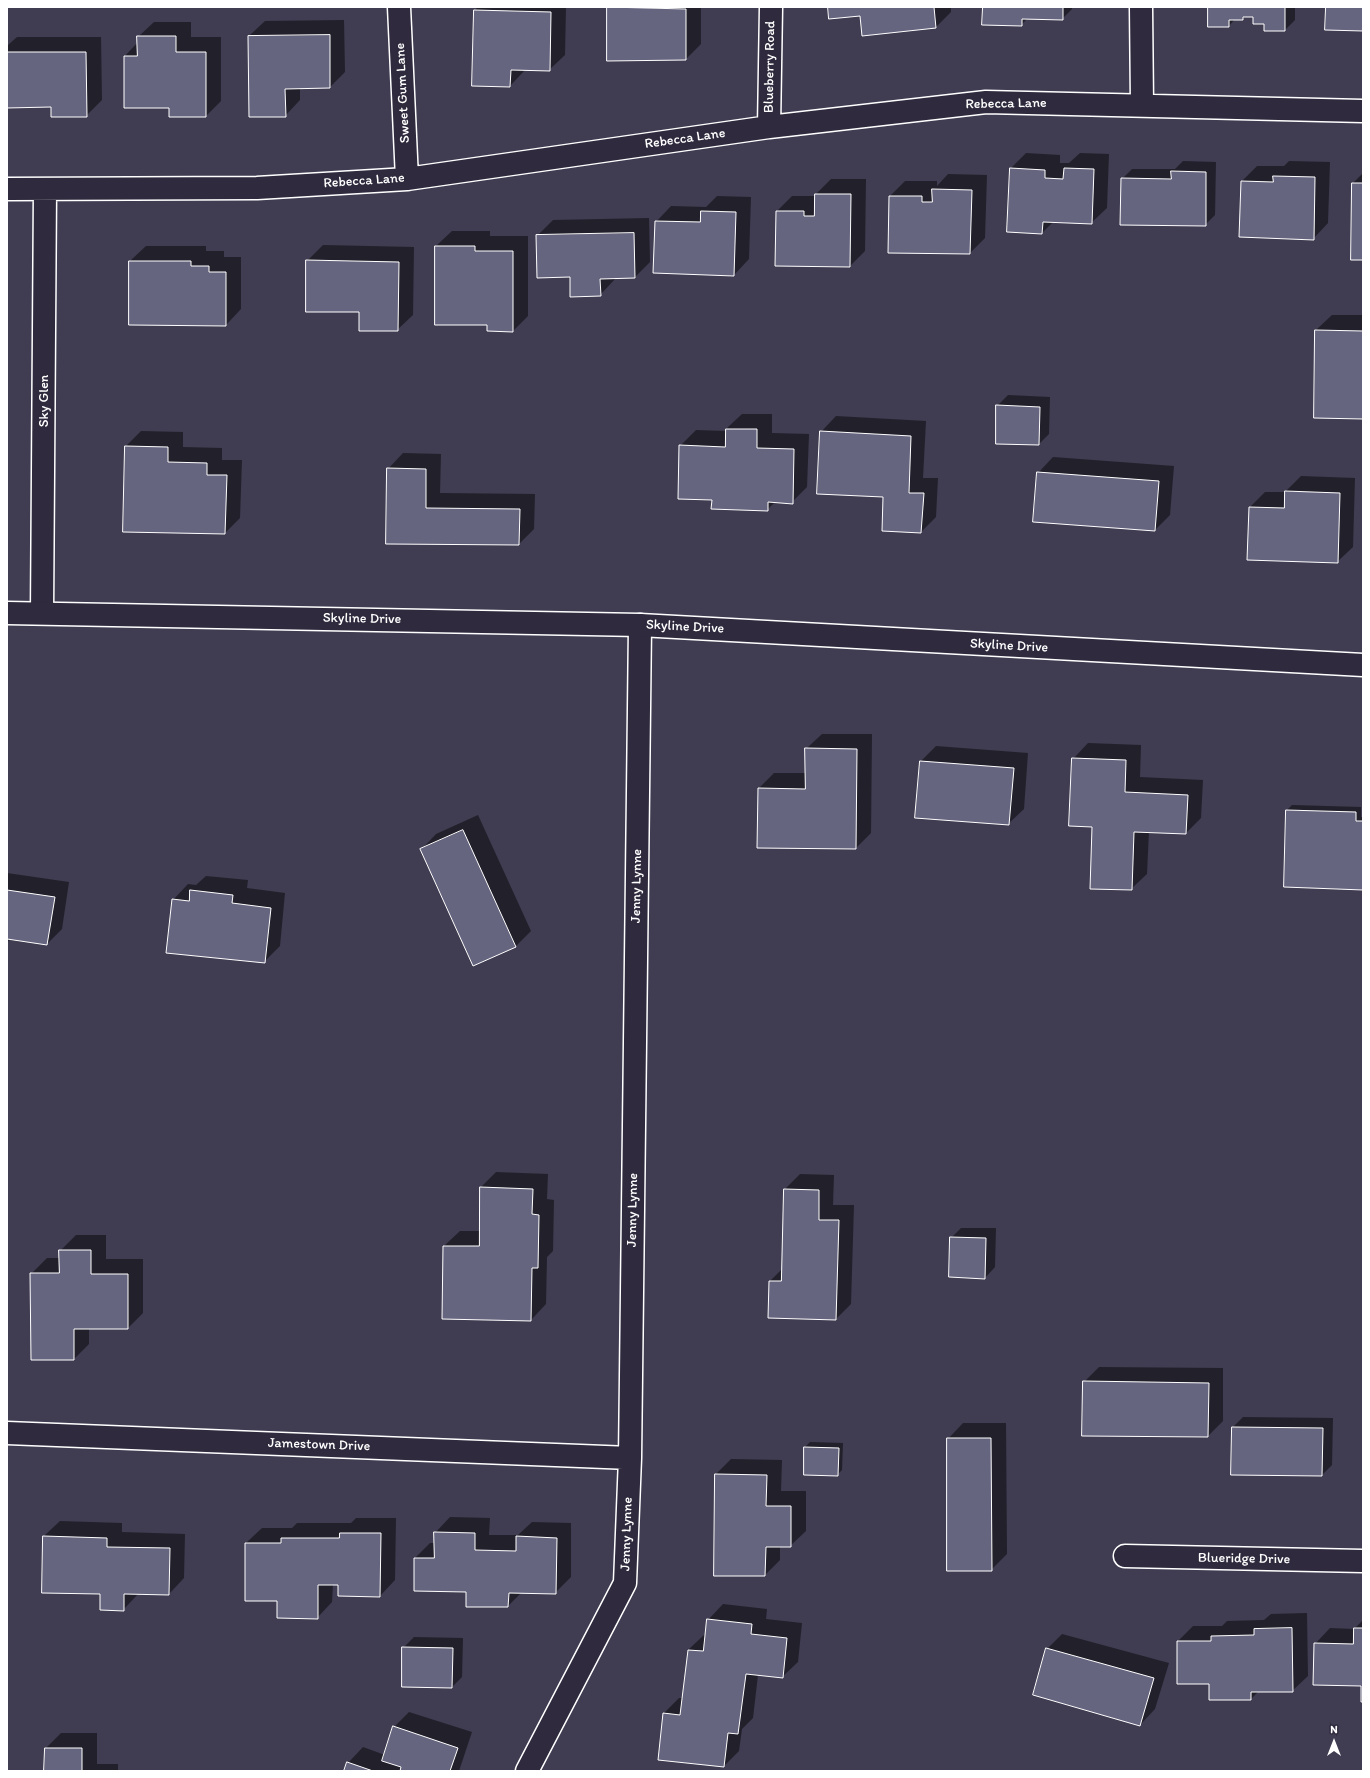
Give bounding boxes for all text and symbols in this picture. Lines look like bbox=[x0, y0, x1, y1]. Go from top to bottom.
street label: Blueberry Road bbox=[761, 21, 779, 113]
street label: Sweet Gum Lane bbox=[392, 42, 414, 144]
street label: Rebecca Lane bbox=[965, 95, 1047, 113]
street label: Rebecca Lane bbox=[644, 125, 726, 153]
street label: Rebecca Lane bbox=[323, 170, 405, 192]
street label: Sky Glen bbox=[36, 375, 52, 427]
street label: Skyline Drive bbox=[323, 610, 401, 628]
street label: Skyline Drive bbox=[645, 617, 725, 637]
street label: Skyline Drive bbox=[969, 636, 1049, 656]
street label: Jenny Lynne bbox=[628, 849, 646, 923]
street label: Jenny Lynne bbox=[624, 1173, 642, 1247]
street label: Jamestown Drive bbox=[267, 1435, 371, 1455]
street label: Jenny Lynne bbox=[617, 1497, 637, 1571]
street label: Blueridge Drive bbox=[1198, 1550, 1290, 1568]
north arrow bbox=[1314, 1722, 1354, 1762]
text: N bbox=[1330, 1723, 1338, 1736]

